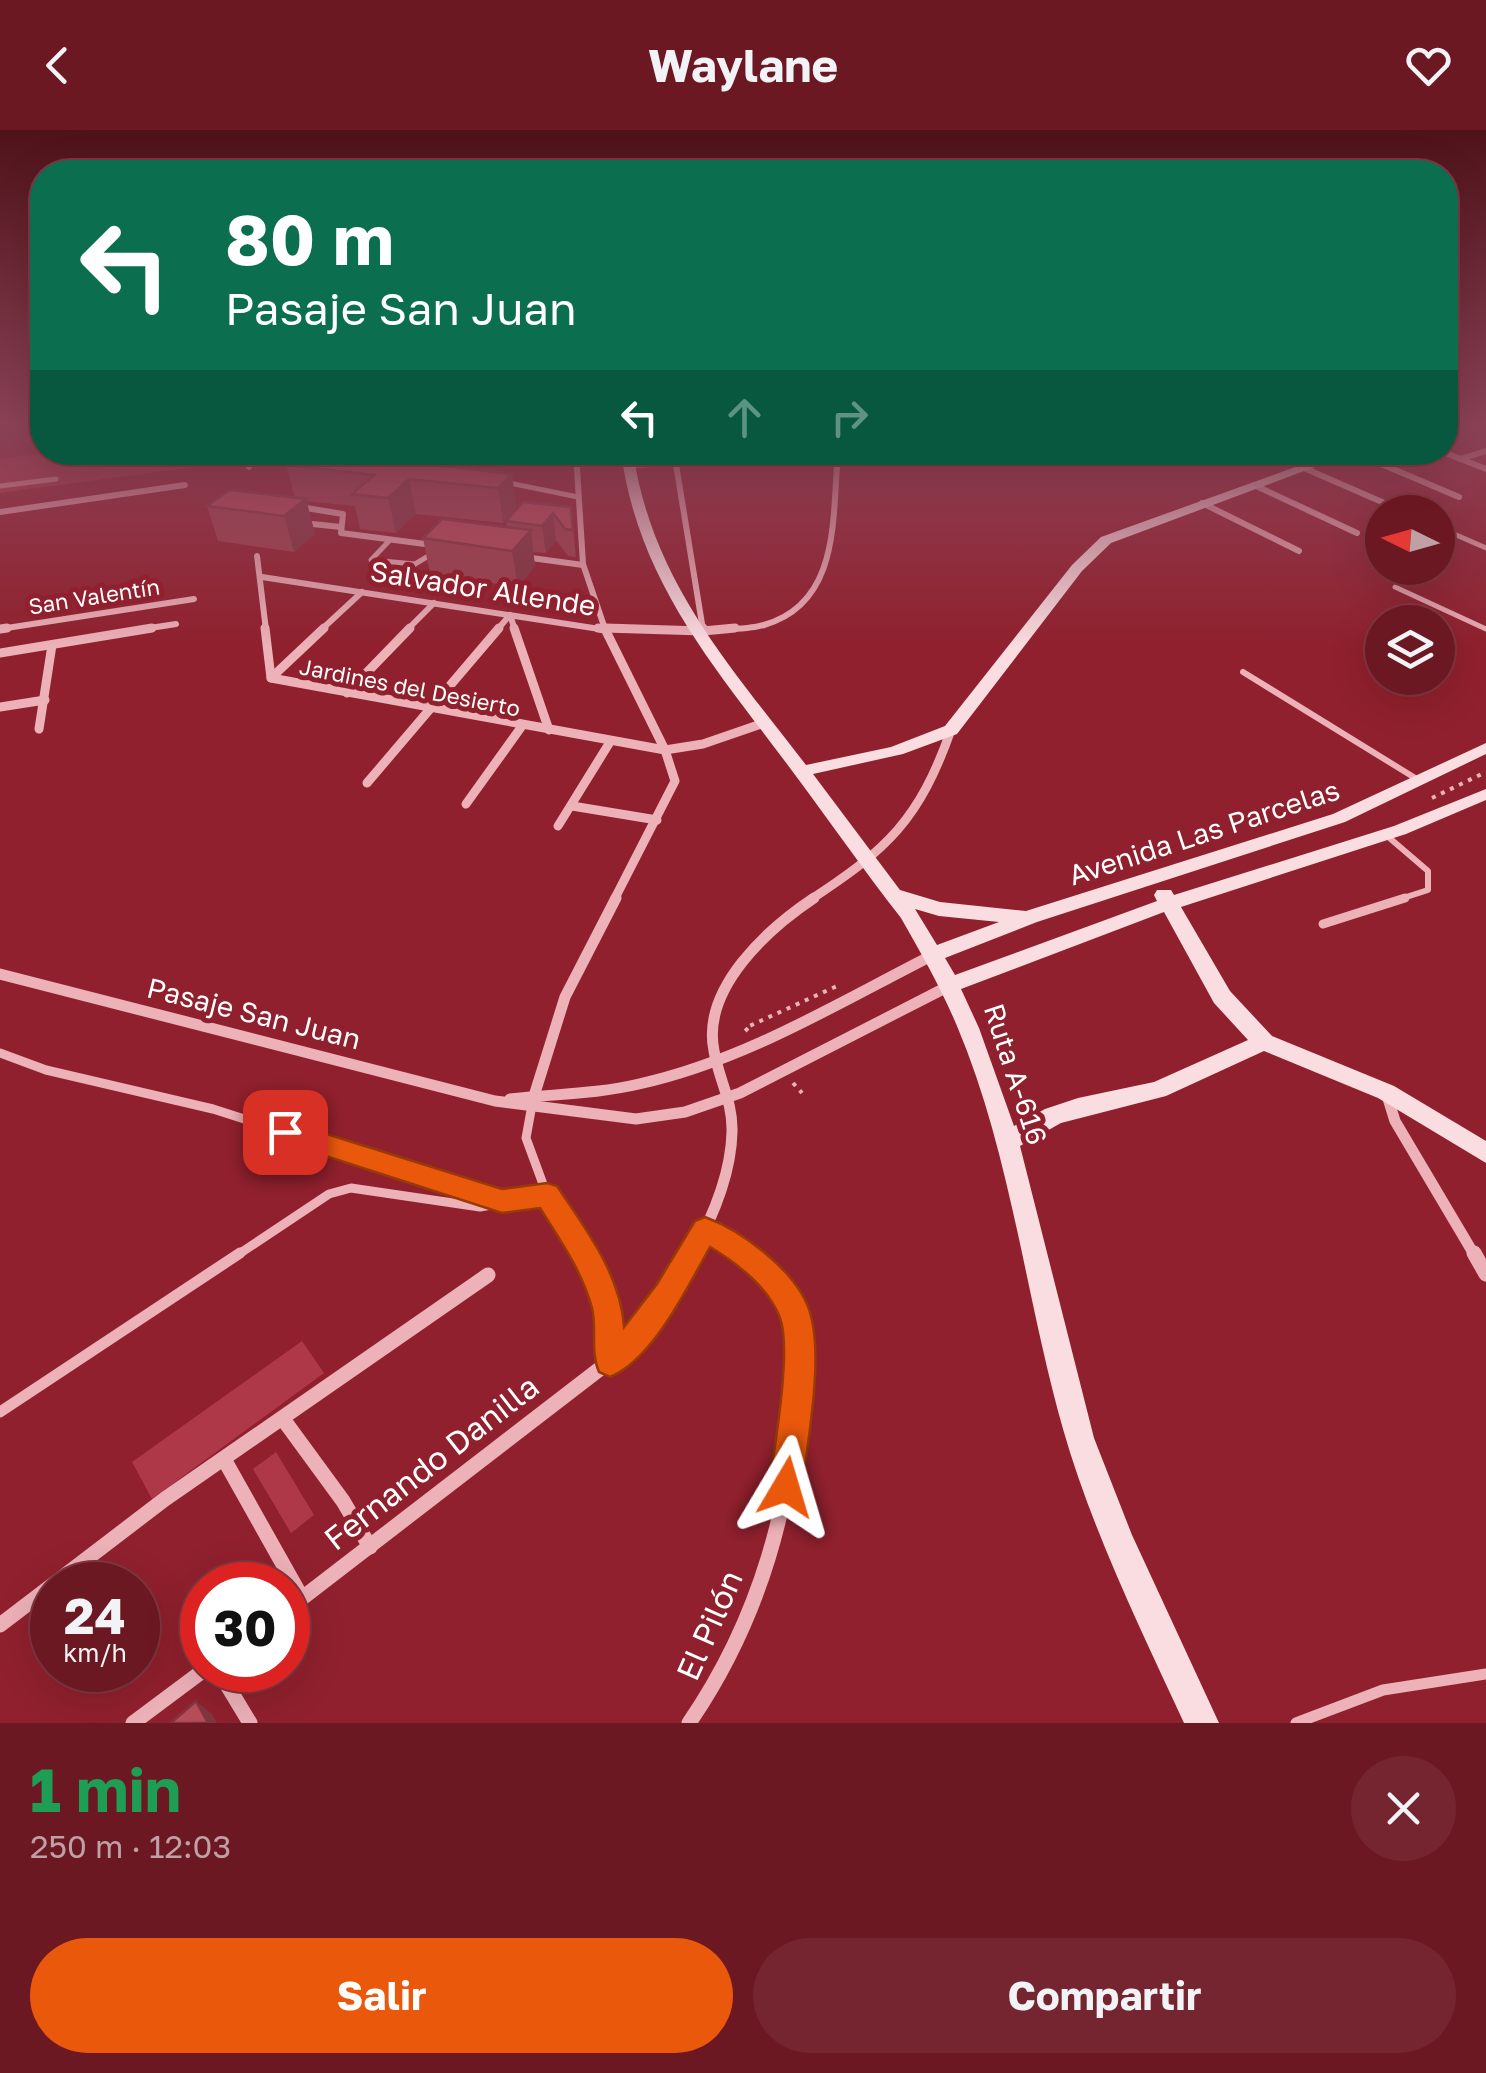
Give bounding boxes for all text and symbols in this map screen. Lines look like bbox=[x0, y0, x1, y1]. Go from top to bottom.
icon: back bbox=[30, 38, 85, 93]
text: Waylane bbox=[648, 38, 838, 92]
icon: heart bbox=[1401, 38, 1456, 93]
text: 80 m bbox=[225, 196, 394, 280]
icon: left bbox=[60, 200, 190, 330]
text: Pasaje San Juan bbox=[225, 281, 577, 335]
icon: left bbox=[612, 390, 667, 445]
icon: ahead bbox=[717, 390, 772, 445]
icon: right bbox=[822, 390, 877, 445]
north arrow bbox=[1365, 495, 1455, 585]
map controls bbox=[1365, 495, 1455, 695]
street label: Salvador Allende bbox=[368, 554, 598, 622]
street label: San Valentín bbox=[26, 572, 162, 620]
button: layers bbox=[1365, 605, 1455, 695]
street label: Jardines del Desierto bbox=[297, 652, 523, 722]
street label: Avenida Las Parcelas bbox=[1064, 773, 1344, 891]
street label: Pasaje San Juan bbox=[144, 971, 364, 1055]
street label: Ruta A-616 bbox=[978, 999, 1054, 1149]
pin bbox=[243, 1090, 328, 1175]
icon: arrive bbox=[258, 1105, 313, 1160]
street label: Fernando Danilla bbox=[316, 1367, 546, 1557]
position arrow bbox=[734, 1435, 838, 1539]
speed limit sign: 30 bbox=[180, 1562, 310, 1692]
street label: El Pilón bbox=[668, 1564, 750, 1686]
text: 24 bbox=[64, 1585, 126, 1645]
text: km/h bbox=[63, 1637, 127, 1668]
text: 1 min bbox=[30, 1753, 181, 1825]
button: close bbox=[1351, 1756, 1456, 1861]
text: 250 m · 12:03 bbox=[30, 1827, 231, 1865]
button: Salir bbox=[30, 1938, 733, 2053]
button: Compartir bbox=[753, 1938, 1456, 2053]

